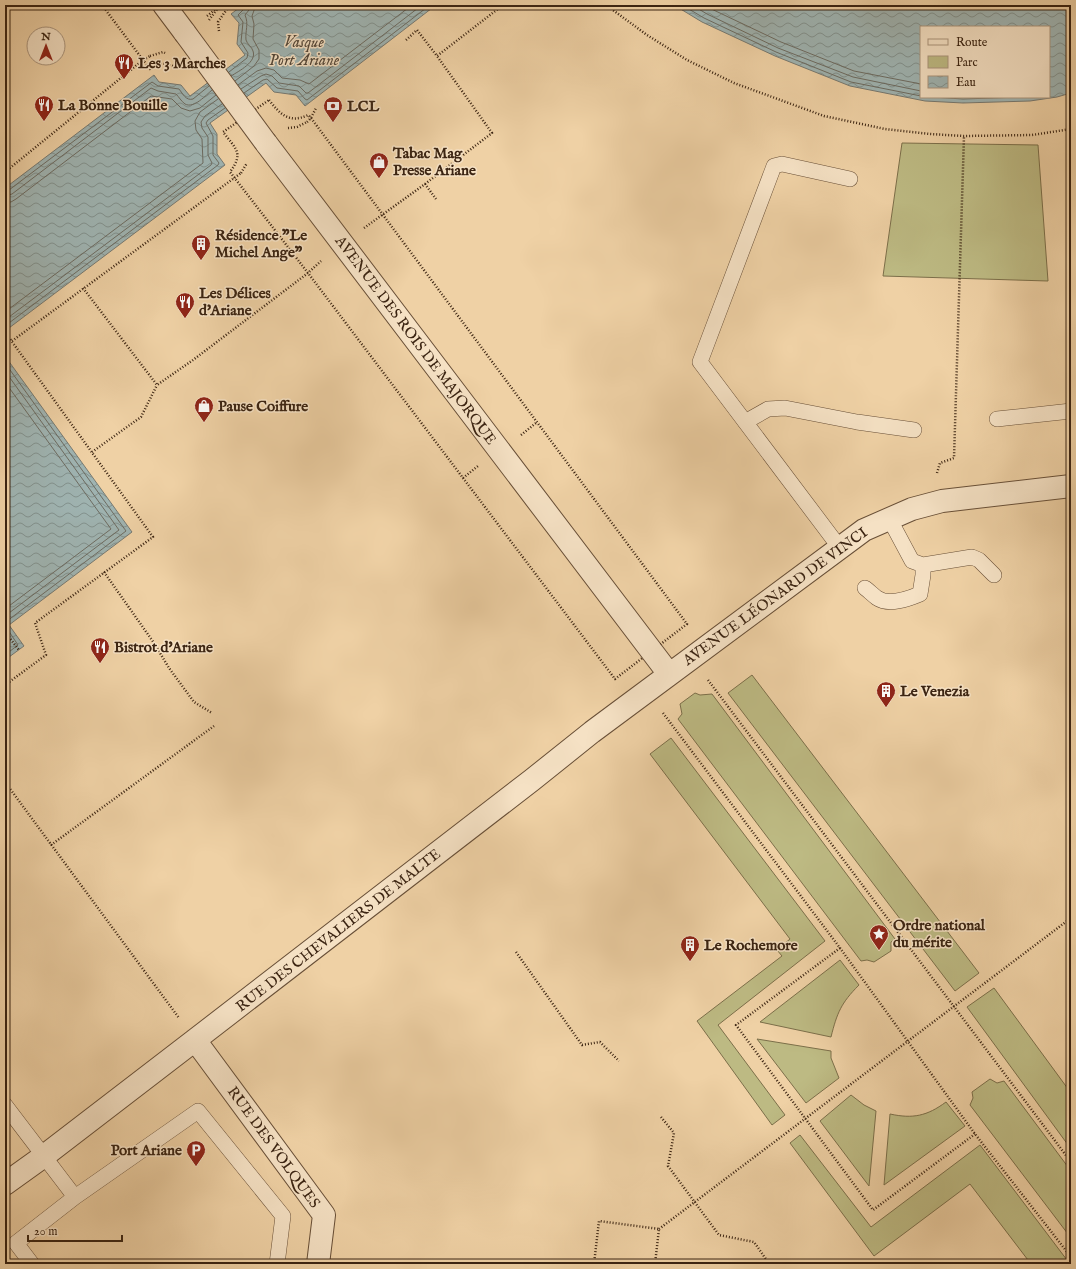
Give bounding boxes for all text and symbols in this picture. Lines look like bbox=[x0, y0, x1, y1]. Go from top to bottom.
north arrow bbox=[26, 26, 66, 66]
legend bbox=[920, 26, 1050, 98]
text: N bbox=[40, 30, 51, 44]
water label: Vasque Port Ariane bbox=[269, 33, 340, 71]
text: Route bbox=[956, 35, 988, 50]
restaurant icon: Les 3 Marches bbox=[113, 52, 135, 80]
place label: Les 3 Marches bbox=[138, 54, 226, 73]
text: Parc bbox=[956, 55, 978, 70]
text: Eau bbox=[956, 75, 976, 90]
restaurant icon: La Bonne Bouille bbox=[33, 94, 55, 122]
bank icon: LCL bbox=[322, 95, 344, 123]
place label: La Bonne Bouille bbox=[58, 96, 167, 115]
place label: LCL bbox=[347, 97, 379, 116]
place label: Tabac Mag Presse Ariane bbox=[392, 144, 476, 180]
shop icon: Tabac Mag Presse Ariane bbox=[368, 151, 390, 179]
place label: Résidence "Le Michel Ange" bbox=[215, 226, 307, 262]
street label: AVENUE DES ROIS DE MAJORQUE bbox=[330, 231, 500, 449]
building icon: Résidence "Le Michel Ange" bbox=[190, 233, 212, 261]
place label: Les Délices d'Ariane bbox=[199, 284, 272, 320]
restaurant icon: Les Délices d'Ariane bbox=[174, 291, 196, 319]
shop icon: Pause Coiffure bbox=[193, 395, 215, 423]
place label: Pause Coiffure bbox=[218, 397, 308, 416]
street label: AVENUE LÉONARD DE VINCI bbox=[678, 523, 872, 670]
restaurant icon: Bistrot d'Ariane bbox=[89, 636, 111, 664]
place label: Bistrot d'Ariane bbox=[114, 638, 213, 657]
building icon: Le Venezia bbox=[875, 680, 897, 708]
place label: Le Venezia bbox=[900, 682, 970, 701]
street label: RUE DES CHEVALIERS DE MALTE bbox=[232, 845, 444, 1016]
place label: Ordre national du mérite bbox=[893, 916, 986, 952]
place icon: Ordre national du mérite bbox=[868, 923, 890, 951]
building icon: Le Rochemore bbox=[679, 934, 701, 962]
place label: Le Rochemore bbox=[704, 936, 798, 955]
street label: RUE DES VOLQUES bbox=[223, 1083, 324, 1212]
parking icon: Port Ariane bbox=[185, 1139, 207, 1167]
place label: Port Ariane bbox=[111, 1141, 182, 1160]
scale bar bbox=[28, 1217, 122, 1243]
text: 20 m bbox=[34, 1224, 57, 1239]

